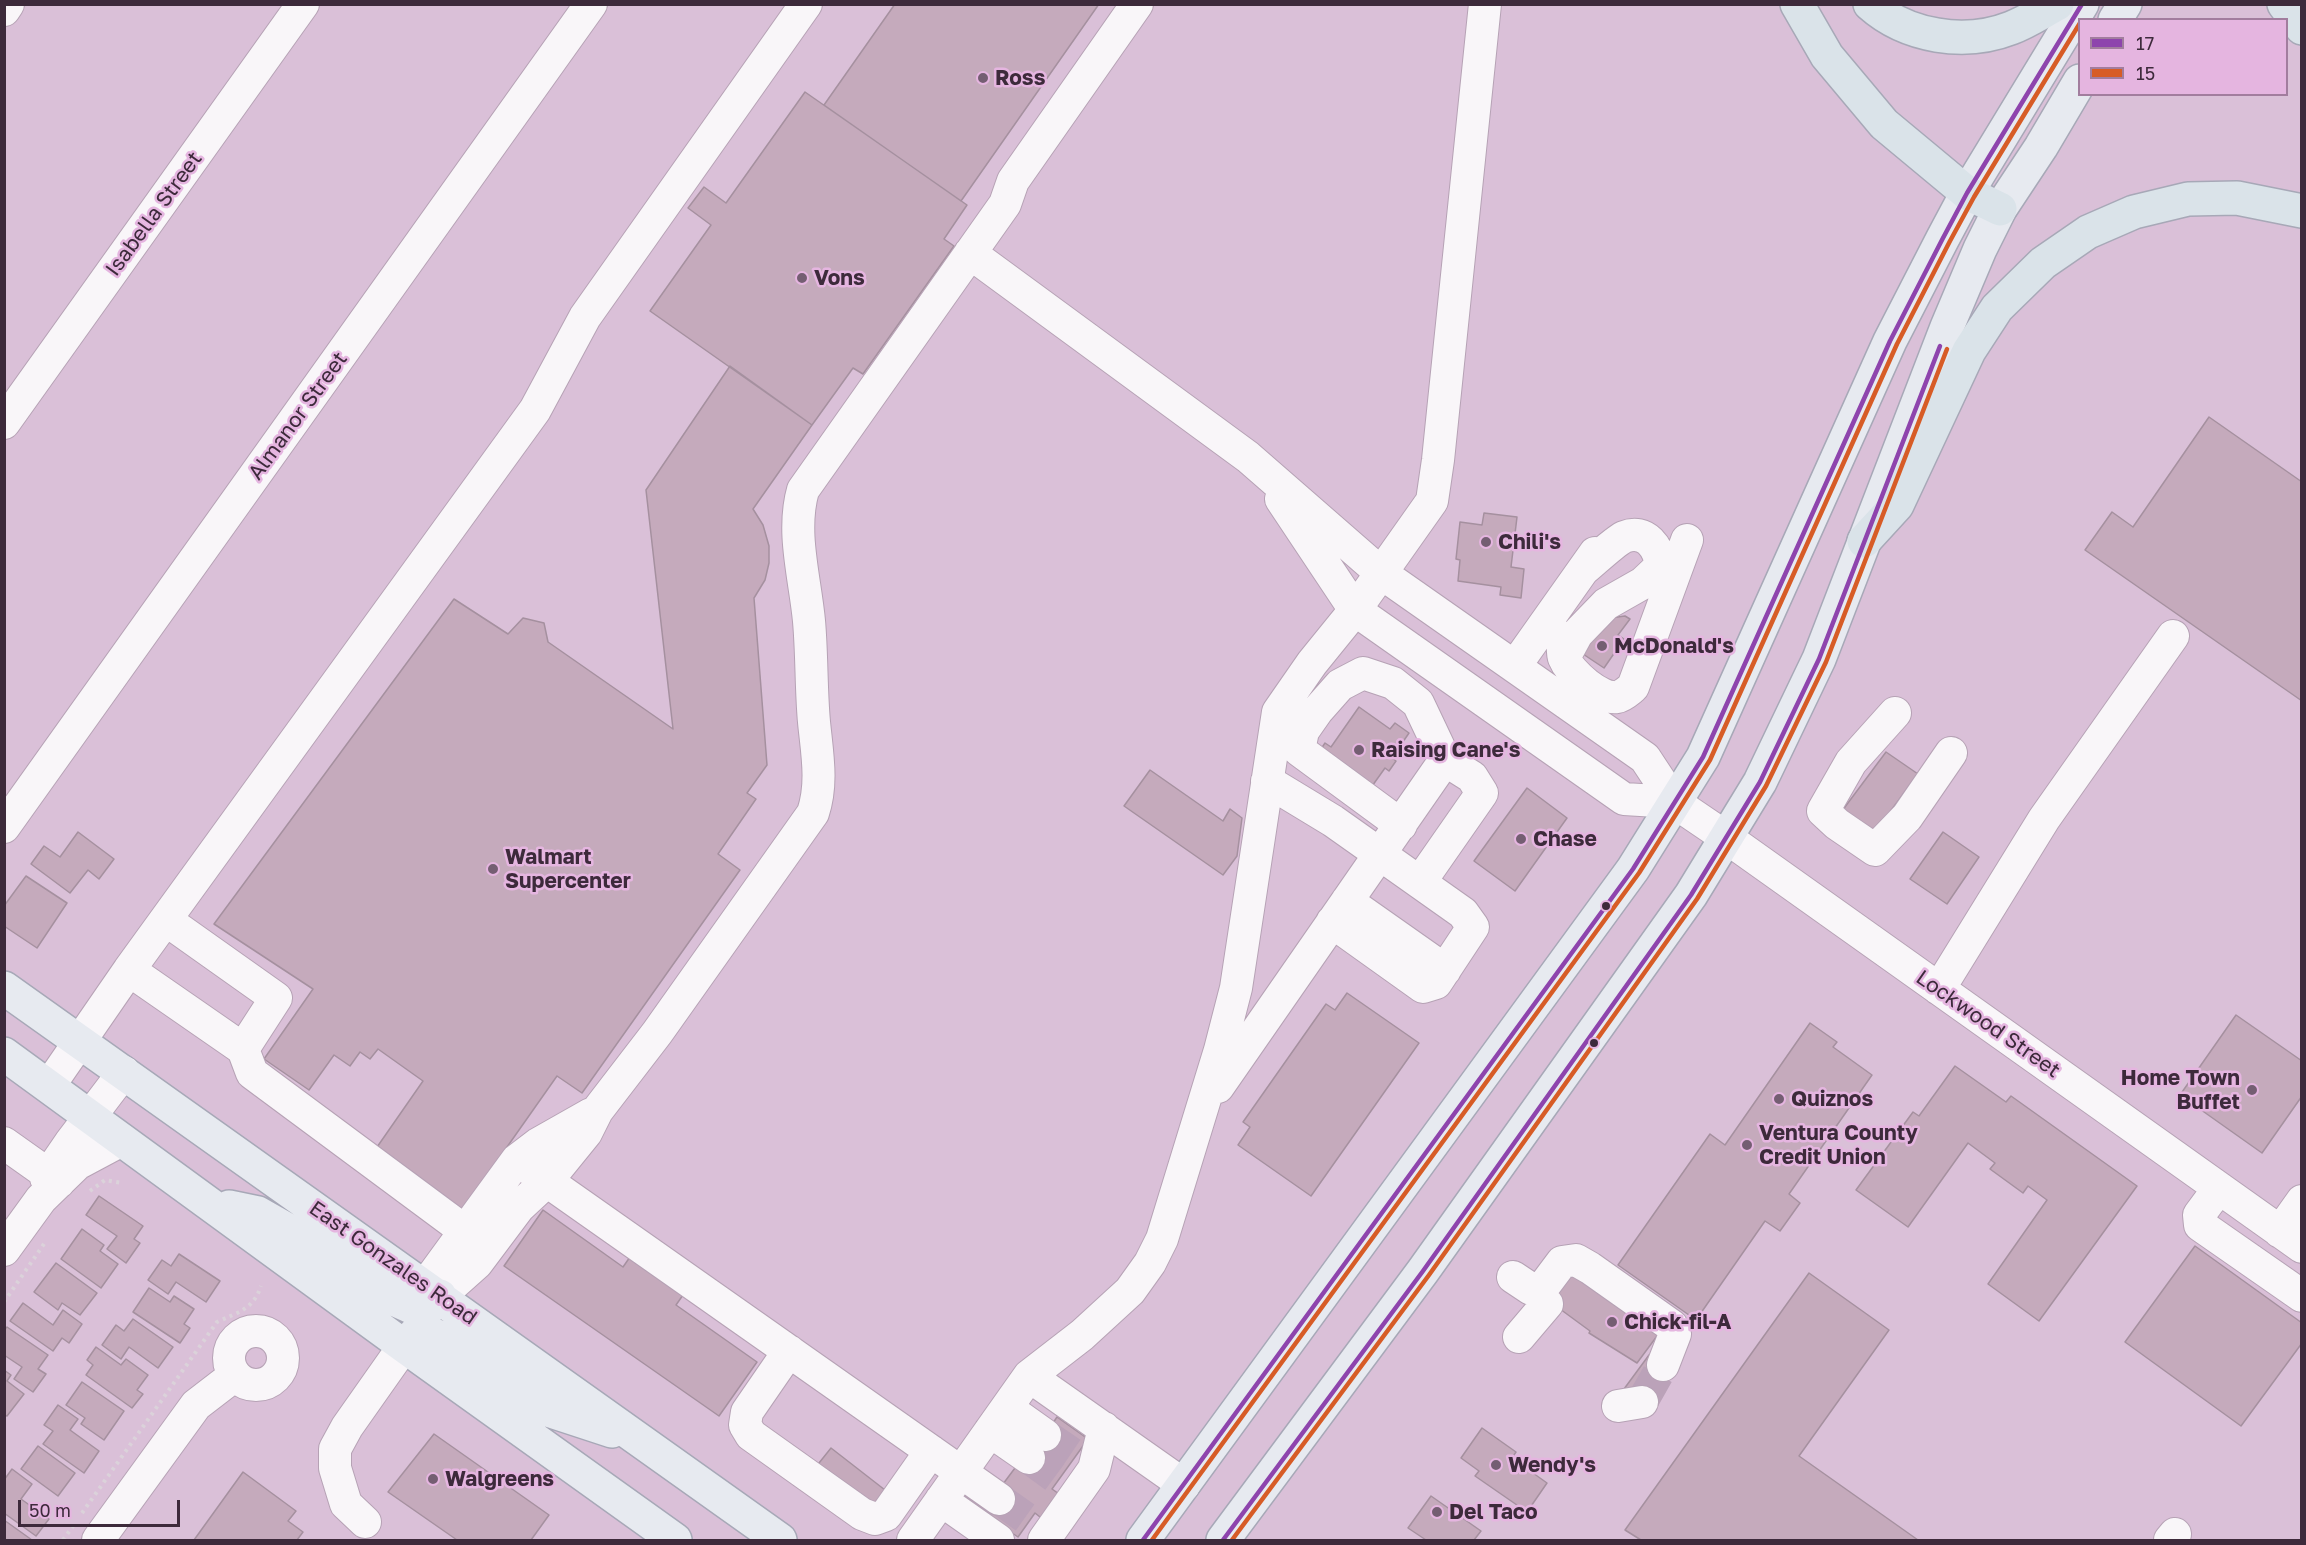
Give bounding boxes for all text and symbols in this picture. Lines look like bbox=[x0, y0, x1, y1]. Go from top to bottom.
legend bbox=[2078, 18, 2288, 96]
text: 17 bbox=[2136, 32, 2154, 54]
text: 15 bbox=[2136, 62, 2155, 84]
place label: Ross bbox=[995, 65, 1045, 91]
marker: Ross bbox=[976, 71, 990, 85]
street label: Isabella Street bbox=[100, 147, 208, 281]
place label: Vons bbox=[814, 265, 865, 291]
marker: Vons bbox=[795, 271, 809, 285]
street label: Almanor Street bbox=[243, 347, 353, 485]
place label: Chili's bbox=[1498, 529, 1561, 555]
marker: Chili's bbox=[1479, 535, 1493, 549]
place label: McDonald's bbox=[1614, 633, 1734, 659]
marker: McDonald's bbox=[1595, 639, 1609, 653]
place label: Raising Cane's bbox=[1371, 737, 1520, 763]
marker: Raising Cane's bbox=[1352, 743, 1366, 757]
place label: Chase bbox=[1533, 826, 1597, 852]
marker: Chase bbox=[1514, 832, 1528, 846]
place label: Walmart Supercenter bbox=[505, 844, 631, 894]
marker: Walmart Supercenter bbox=[486, 862, 500, 876]
unlabelled marker bbox=[1600, 900, 1612, 912]
street label: Lockwood Street bbox=[1911, 965, 2065, 1083]
unlabelled marker bbox=[1588, 1037, 1600, 1049]
place label: Home Town Buffet bbox=[2121, 1065, 2240, 1115]
marker: Home Town Buffet bbox=[2245, 1083, 2259, 1097]
place label: Quiznos bbox=[1791, 1086, 1873, 1112]
marker: Quiznos bbox=[1772, 1092, 1786, 1106]
place label: Ventura County Credit Union bbox=[1759, 1120, 1918, 1170]
marker: Ventura County Credit Union bbox=[1740, 1138, 1754, 1152]
street label: East Gonzales Road bbox=[304, 1196, 482, 1330]
place label: Chick-fil-A bbox=[1624, 1309, 1732, 1335]
marker: Chick-fil-A bbox=[1605, 1315, 1619, 1329]
place label: Wendy's bbox=[1508, 1452, 1596, 1478]
marker: Wendy's bbox=[1489, 1458, 1503, 1472]
place label: Walgreens bbox=[445, 1466, 554, 1492]
marker: Walgreens bbox=[426, 1472, 440, 1486]
scale bar bbox=[21, 1488, 183, 1526]
text: 50 m bbox=[29, 1499, 71, 1521]
place label: Del Taco bbox=[1449, 1499, 1538, 1525]
marker: Del Taco bbox=[1430, 1505, 1444, 1519]

